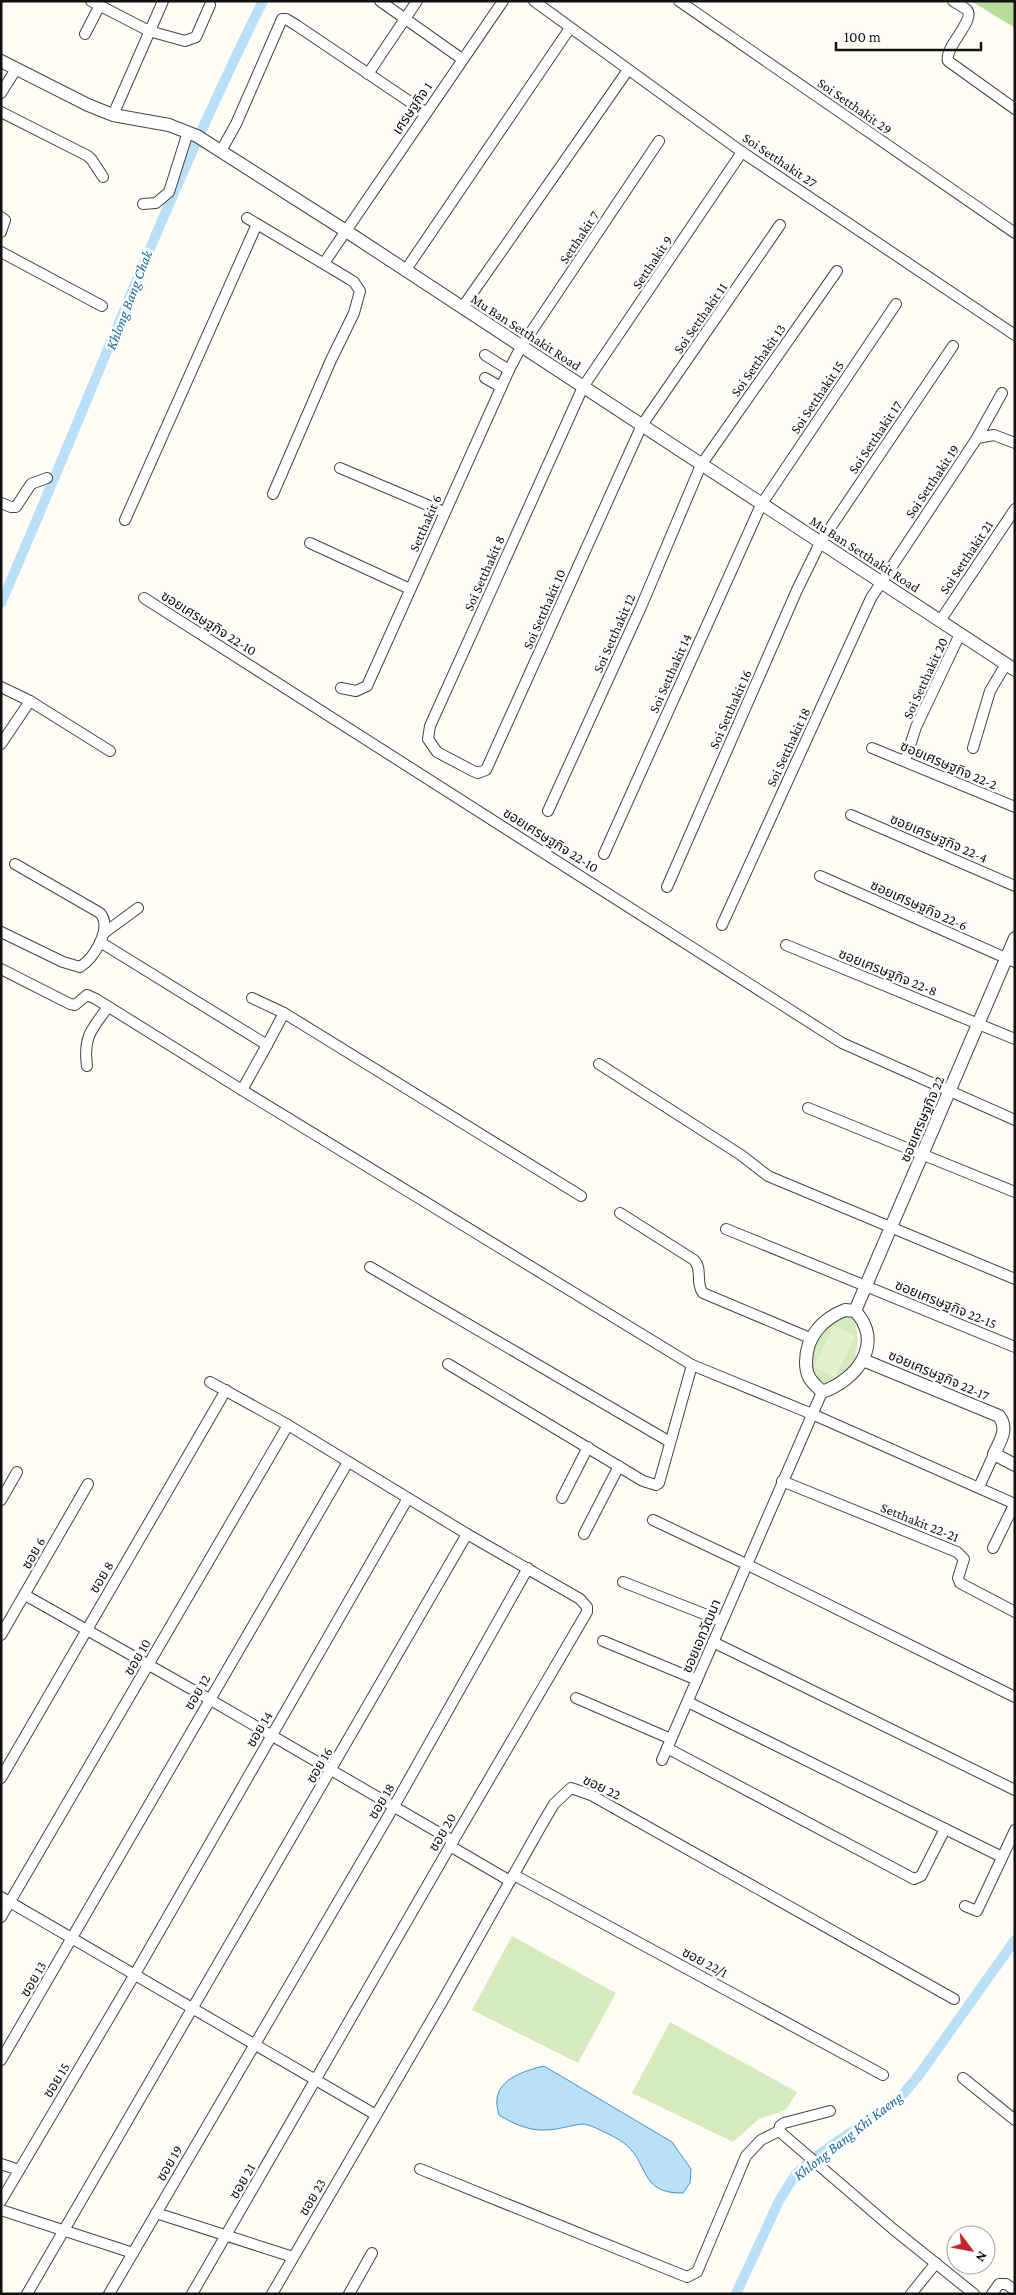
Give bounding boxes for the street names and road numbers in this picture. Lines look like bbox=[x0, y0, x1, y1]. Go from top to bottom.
street label: Soi Setthakit 29 bbox=[815, 74, 895, 138]
street label: เศรษฐกิจ 1 bbox=[389, 79, 435, 137]
street label: Soi Setthakit 27 bbox=[740, 129, 821, 191]
street label: Setthakit 7 bbox=[556, 207, 603, 266]
street label: Setthakit 9 bbox=[628, 232, 676, 292]
street label: Soi Setthakit 11 bbox=[670, 279, 730, 356]
street label: Mu Ban Setthakit Road bbox=[468, 290, 585, 374]
street label: Soi Setthakit 13 bbox=[727, 321, 789, 399]
street label: Soi Setthakit 15 bbox=[787, 357, 847, 437]
street label: Soi Setthakit 17 bbox=[845, 397, 906, 476]
street label: Soi Setthakit 19 bbox=[902, 441, 962, 521]
street label: Setthakit 6 bbox=[405, 492, 445, 554]
street label: Mu Ban Setthakit Road bbox=[807, 512, 924, 596]
street label: Soi Setthakit 21 bbox=[936, 517, 997, 597]
street label: Soi Setthakit 8 bbox=[460, 533, 508, 613]
street label: Soi Setthakit 10 bbox=[519, 566, 569, 652]
street label: ซอยเศรษฐกิจ 22-10 bbox=[158, 587, 260, 659]
street label: Soi Setthakit 12 bbox=[589, 591, 639, 675]
street label: Soi Setthakit 14 bbox=[645, 631, 695, 715]
street label: Soi Setthakit 20 bbox=[899, 635, 951, 721]
street label: Soi Setthakit 16 bbox=[705, 667, 755, 751]
street label: Soi Setthakit 18 bbox=[763, 705, 813, 789]
street label: ซอยเศรษฐกิจ 22-2 bbox=[898, 737, 1000, 793]
street label: ซอยเศรษฐกิจ 22-10 bbox=[500, 804, 602, 876]
street label: ซอยเศรษฐกิจ 22-4 bbox=[888, 810, 990, 866]
street label: ซอยเศรษฐกิจ 22-6 bbox=[868, 876, 970, 934]
street label: ซอยเศรษฐกิจ 22-8 bbox=[836, 945, 940, 999]
street label: ซอยเศรษฐกิจ 22 bbox=[897, 1073, 947, 1165]
street label: ซอยเศรษฐกิจ 22-15 bbox=[893, 1276, 999, 1332]
street label: ซอยเศรษฐกิจ 22-17 bbox=[886, 1347, 992, 1404]
street label: Setthakit 22-21 bbox=[878, 1499, 962, 1545]
street label: ซอย 6 bbox=[18, 1534, 48, 1572]
street label: ซอย 8 bbox=[85, 1558, 117, 1596]
street label: ซอยเอกวัฒนา bbox=[678, 1597, 724, 1675]
street label: ซอย 10 bbox=[120, 1636, 154, 1678]
street label: ซอย 12 bbox=[181, 1671, 214, 1712]
street label: ซอย 14 bbox=[242, 1708, 276, 1750]
street label: ซอย 16 bbox=[302, 1744, 336, 1786]
street label: ซอย 22 bbox=[580, 1771, 624, 1803]
street label: ซอย 18 bbox=[364, 1780, 398, 1822]
street label: ซอย 20 bbox=[425, 1810, 459, 1854]
street label: ซอย 22/1 bbox=[680, 1943, 731, 1981]
street label: ซอย 13 bbox=[17, 1959, 49, 1999]
street label: ซอย 15 bbox=[39, 2060, 73, 2100]
street label: ซอย 19 bbox=[152, 2142, 186, 2184]
street label: ซอย 21 bbox=[226, 2160, 259, 2201]
street label: ซอย 23 bbox=[295, 2176, 329, 2218]

